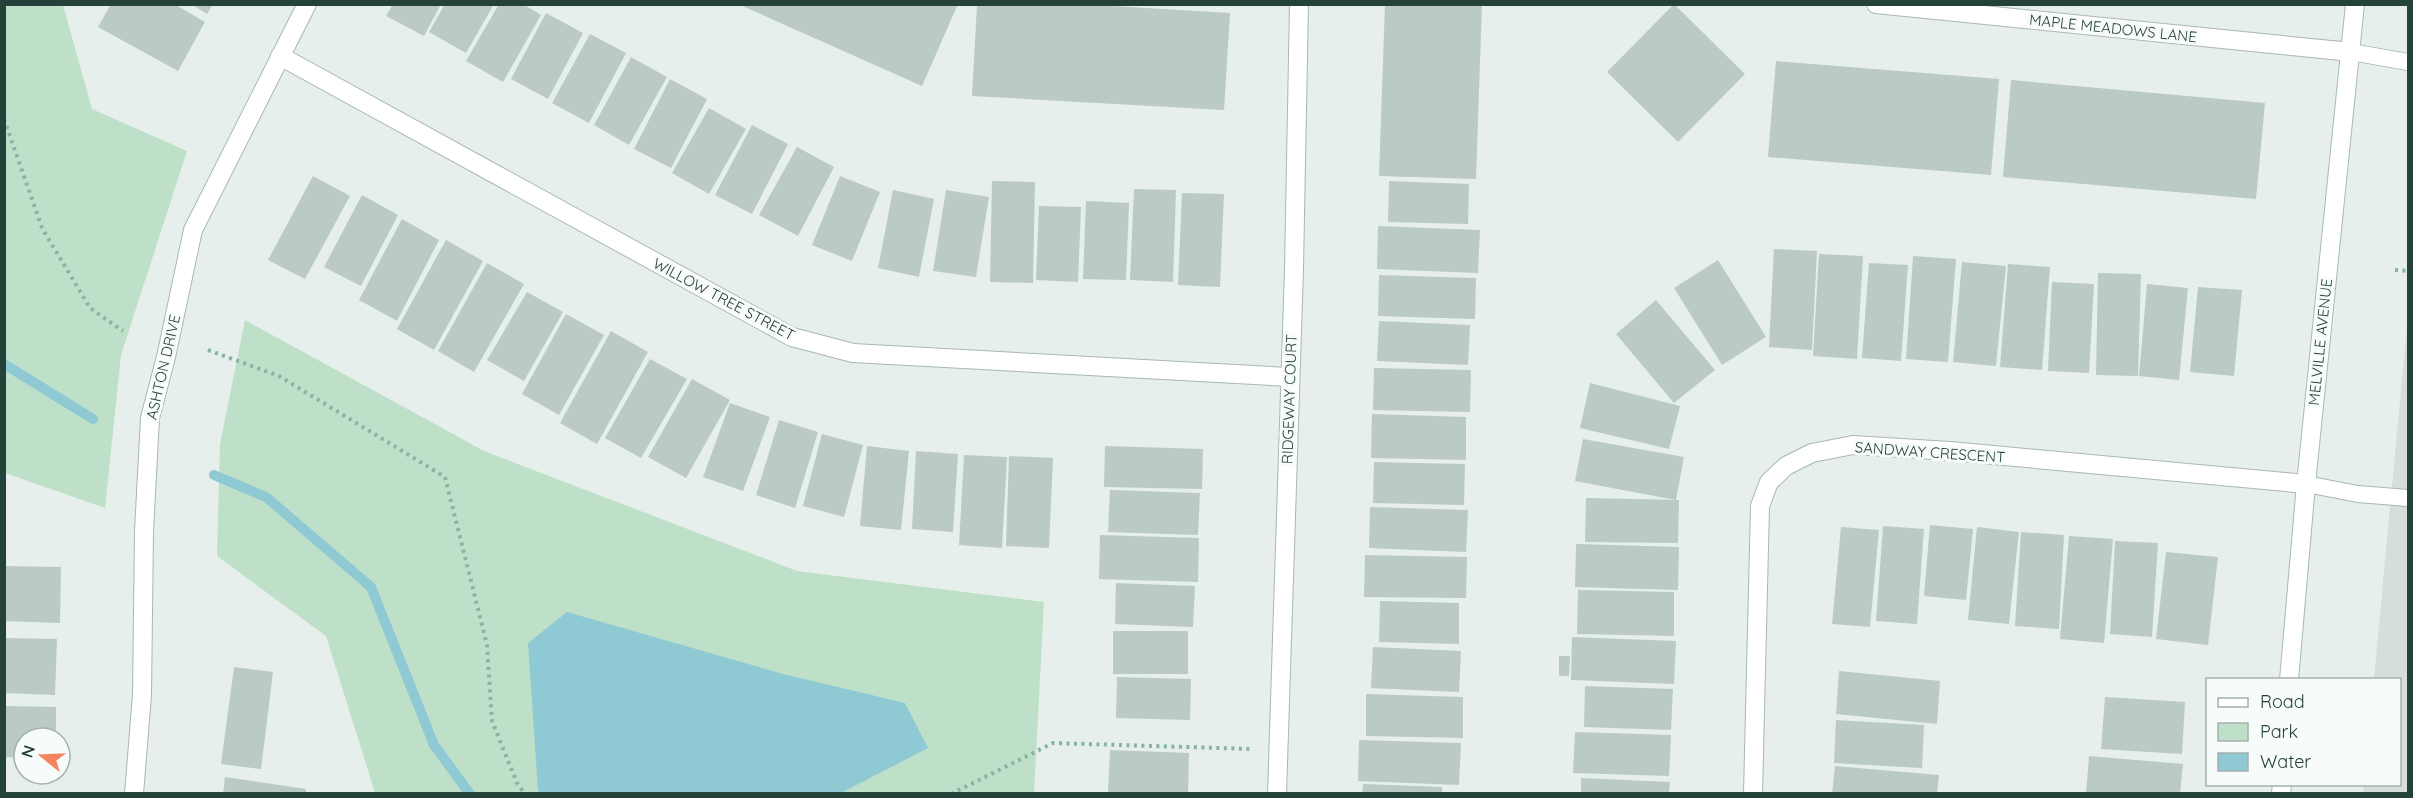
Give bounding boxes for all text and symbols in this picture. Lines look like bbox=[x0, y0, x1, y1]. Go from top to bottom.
street label: MAPLE MEADOWS LANE bbox=[2028, 10, 2198, 46]
street label: WILLOW TREE STREET bbox=[650, 254, 798, 344]
street label: MELVILLE AVENUE bbox=[2304, 278, 2336, 406]
street label: ASHTON DRIVE bbox=[142, 313, 184, 421]
street label: RIDGEWAY COURT bbox=[1277, 334, 1301, 464]
street label: SANDWAY CRESCENT bbox=[1854, 437, 2006, 467]
legend bbox=[2206, 678, 2401, 786]
text: Road bbox=[2260, 690, 2305, 713]
text: Park bbox=[2260, 720, 2298, 743]
north arrow bbox=[12, 726, 72, 786]
text: N bbox=[16, 743, 39, 760]
text: Water bbox=[2260, 750, 2311, 773]

